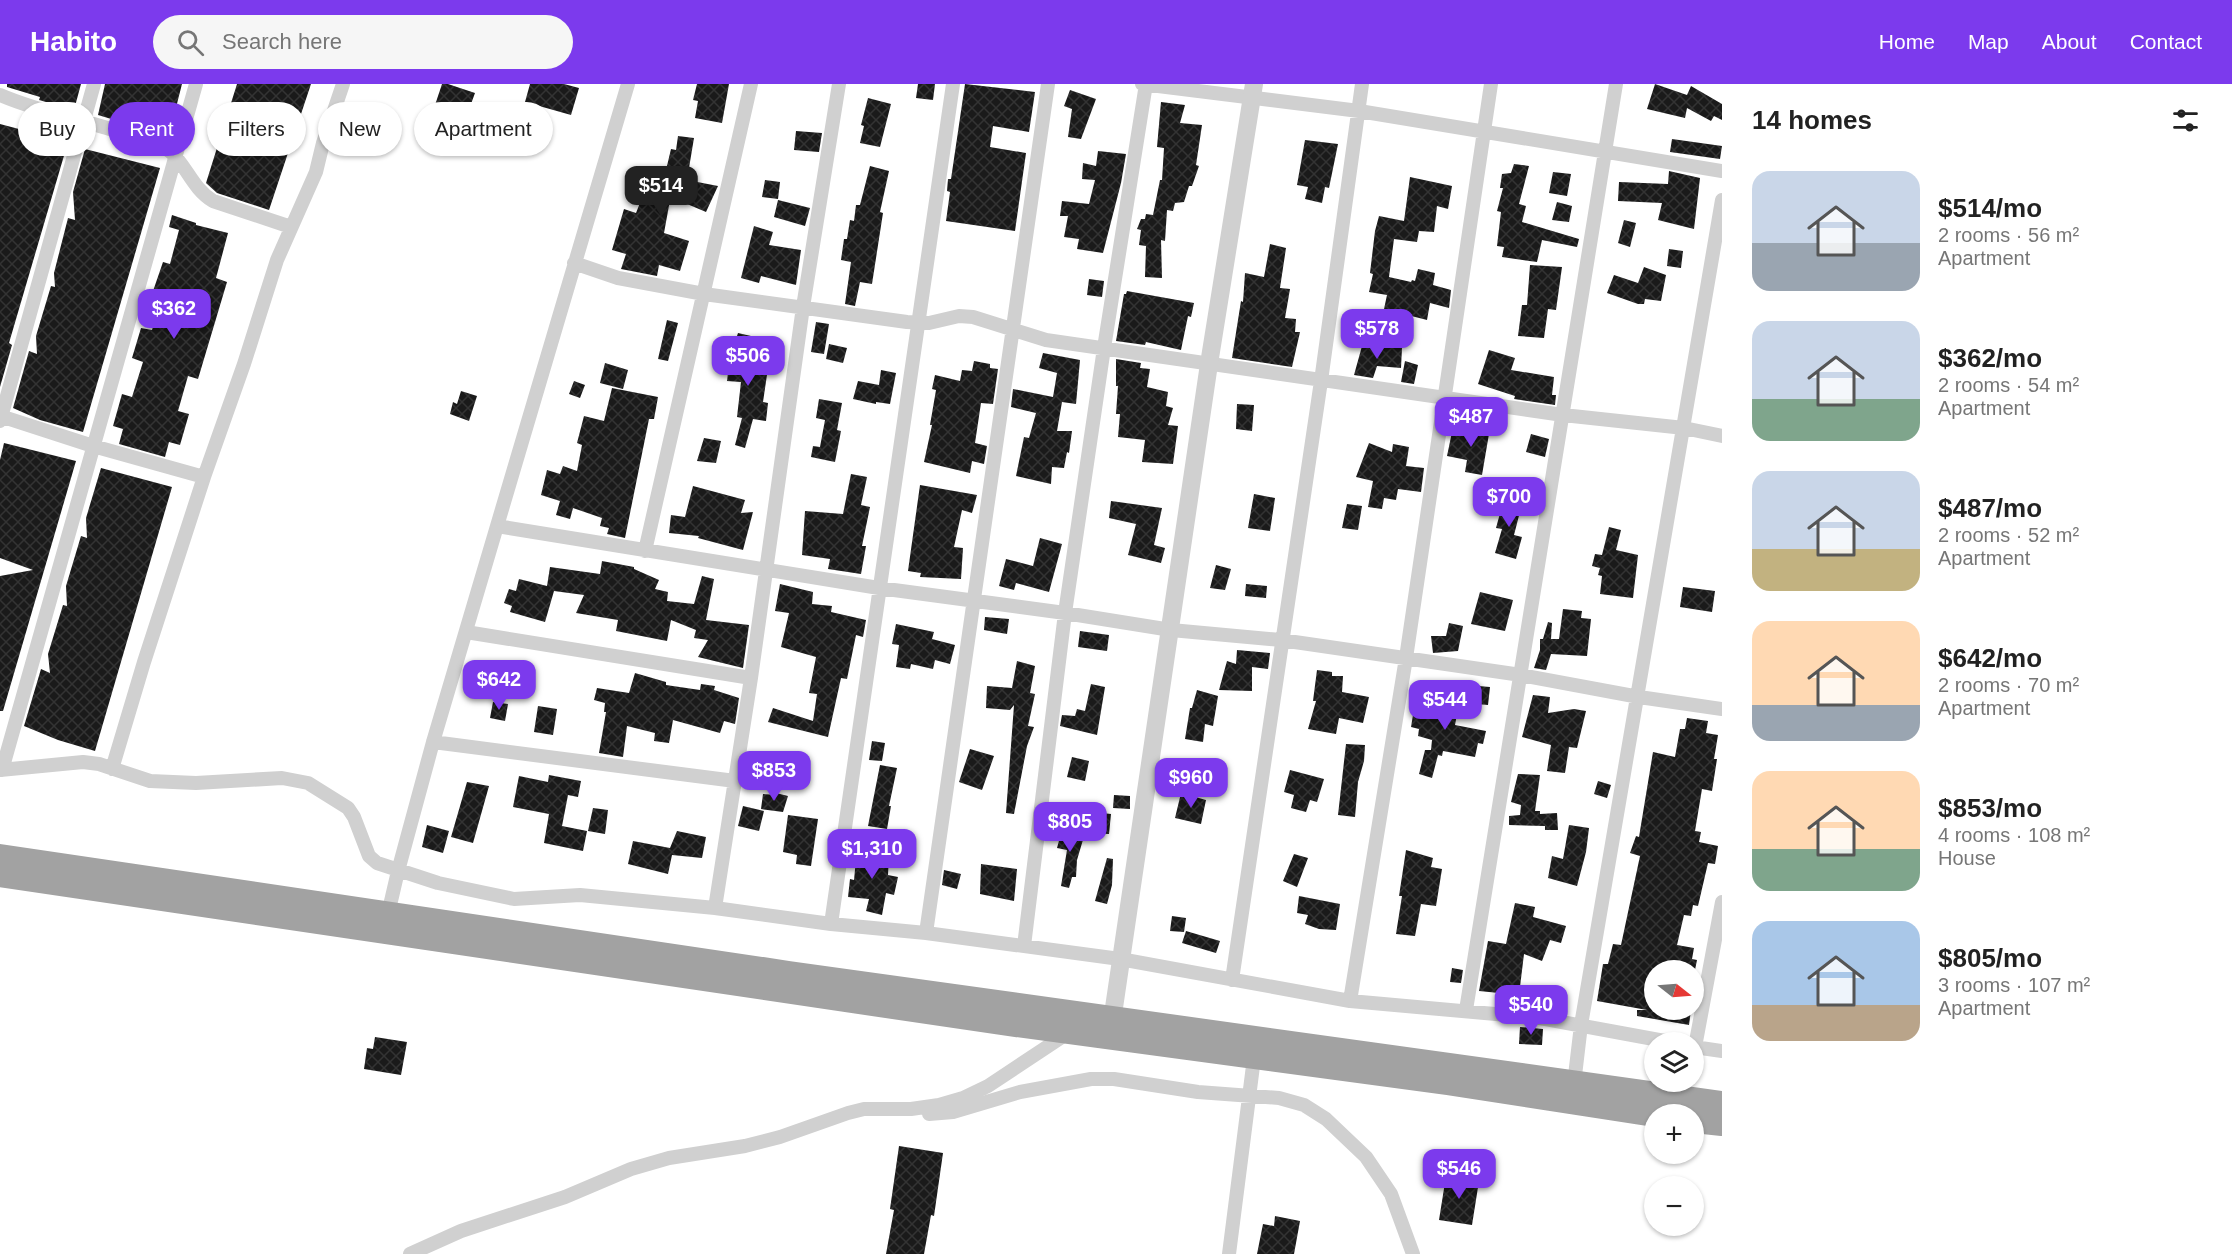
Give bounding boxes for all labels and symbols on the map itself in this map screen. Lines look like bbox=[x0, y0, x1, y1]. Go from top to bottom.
pin: $514 bbox=[625, 166, 697, 217]
pin: $362 bbox=[138, 289, 210, 340]
pin: $578 bbox=[1341, 309, 1413, 360]
pin: $506 bbox=[712, 336, 784, 387]
pin: $487 bbox=[1435, 397, 1507, 448]
pin: $700 bbox=[1473, 477, 1545, 528]
pin: $642 bbox=[463, 660, 535, 711]
pin: $544 bbox=[1409, 680, 1481, 731]
pin: $853 bbox=[738, 751, 810, 802]
pin: $960 bbox=[1155, 758, 1227, 809]
pin: $805 bbox=[1034, 802, 1106, 853]
pin: $1,310 bbox=[823, 829, 921, 880]
north arrow bbox=[1644, 960, 1704, 1020]
pin: $540 bbox=[1495, 985, 1567, 1036]
pin: $546 bbox=[1423, 1149, 1495, 1200]

